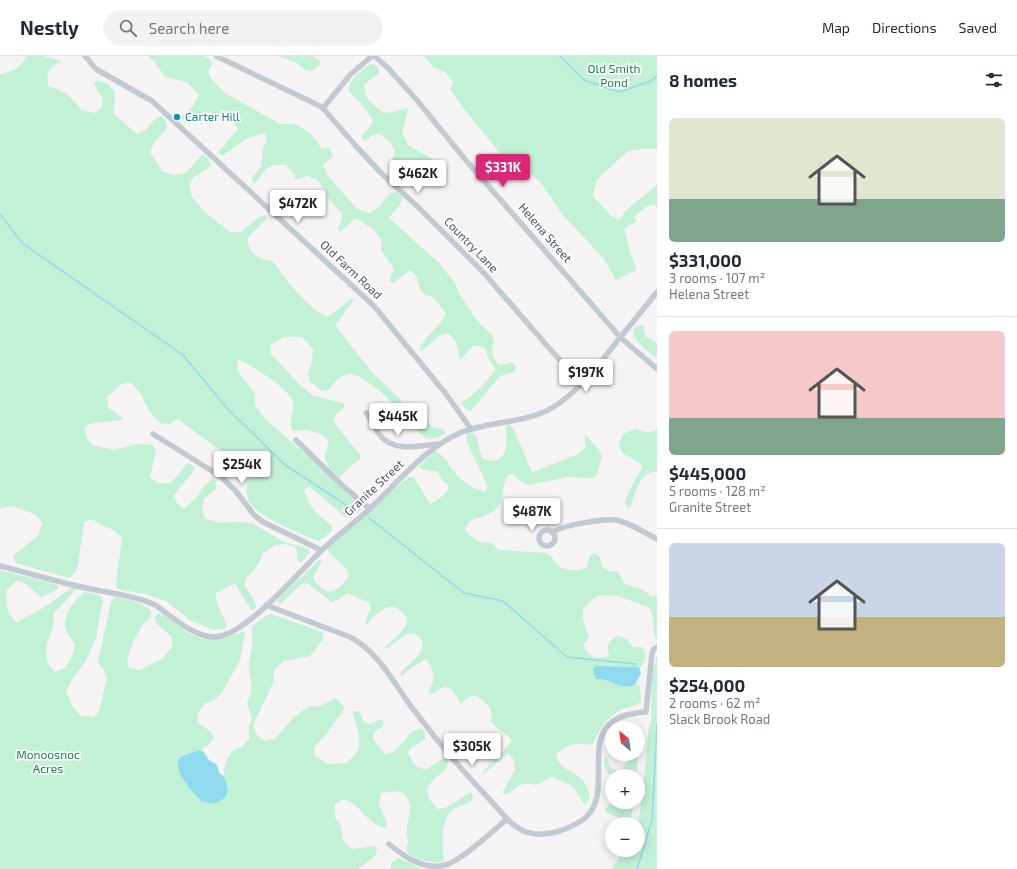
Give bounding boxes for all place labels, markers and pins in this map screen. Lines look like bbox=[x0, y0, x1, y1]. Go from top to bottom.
place label: Carter Hill bbox=[185, 109, 240, 123]
marker: Carter Hill bbox=[172, 112, 182, 122]
pin: $331K bbox=[475, 154, 531, 188]
pin: $462K bbox=[390, 160, 446, 194]
pin: $472K bbox=[270, 190, 326, 224]
pin: $197K bbox=[558, 359, 614, 393]
pin: $445K bbox=[370, 403, 426, 437]
pin: $254K bbox=[214, 451, 270, 485]
pin: $487K bbox=[504, 498, 560, 532]
pin: $305K bbox=[444, 733, 500, 767]

